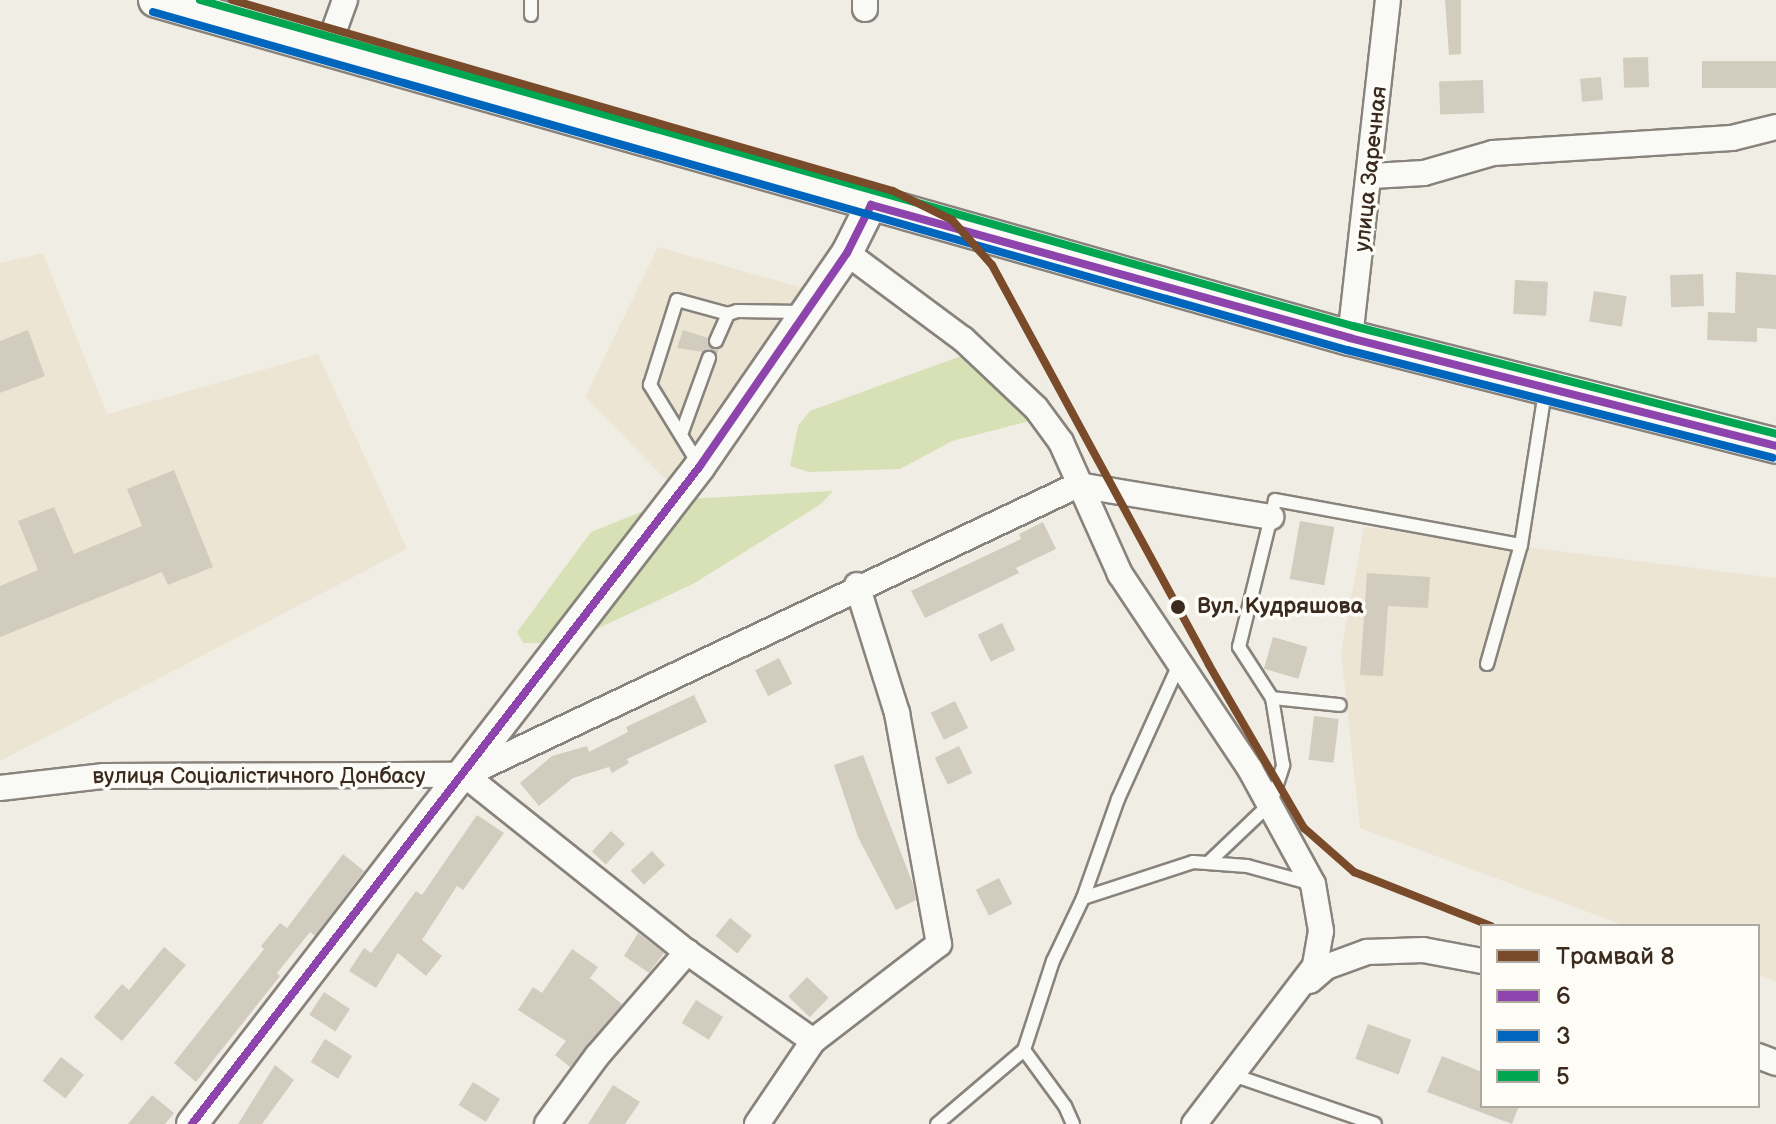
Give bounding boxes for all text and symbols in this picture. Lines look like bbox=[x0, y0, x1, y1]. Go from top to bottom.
street label: улица Заречная bbox=[1349, 85, 1393, 253]
place label: Вул. Кудряшова bbox=[1197, 594, 1363, 620]
marker: Вул. Кудряшова bbox=[1166, 595, 1190, 619]
street label: вулиця Соціалістичного Донбасу bbox=[93, 764, 425, 790]
legend bbox=[1480, 924, 1760, 1108]
text: Трамвай 8 bbox=[1556, 942, 1674, 971]
text: 6 bbox=[1556, 982, 1571, 1011]
text: 3 bbox=[1556, 1022, 1571, 1051]
text: 5 bbox=[1556, 1062, 1570, 1091]

